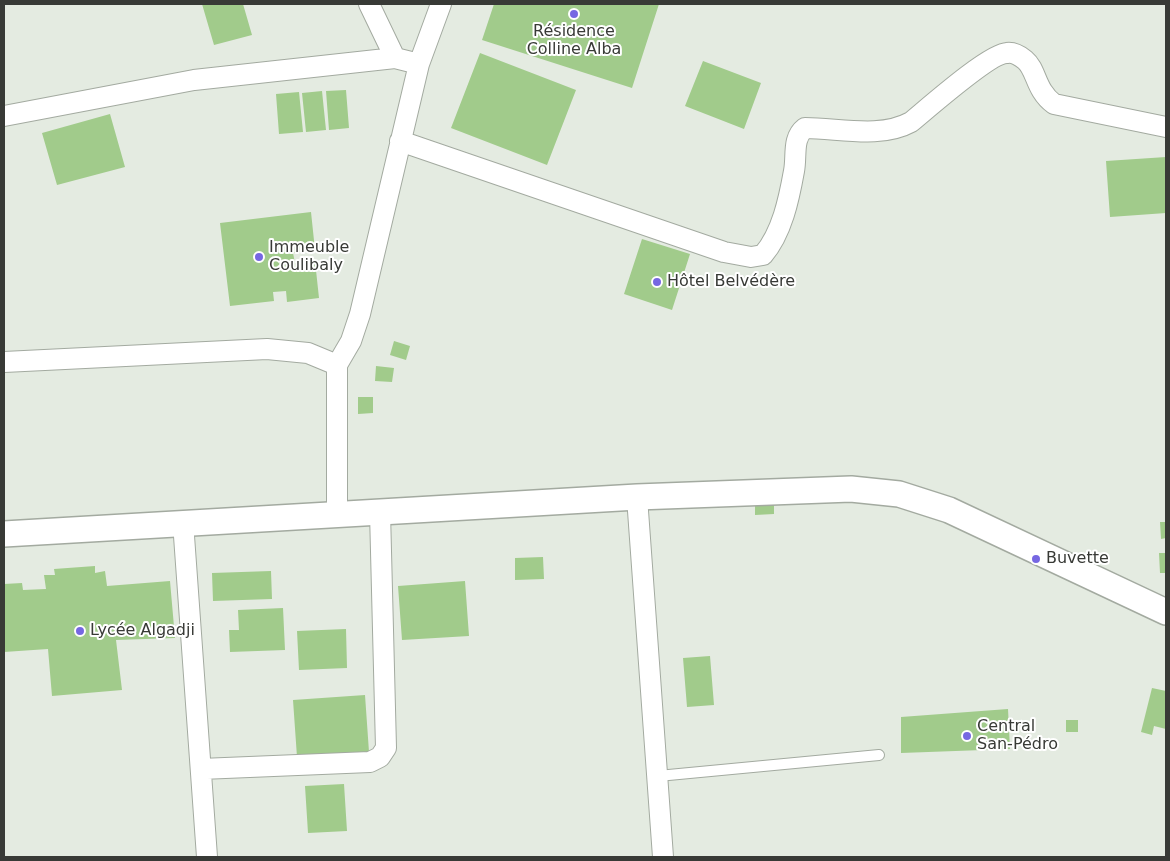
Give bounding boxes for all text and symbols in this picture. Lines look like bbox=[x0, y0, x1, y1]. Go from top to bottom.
marker: Résidence Colline Alba bbox=[568, 8, 580, 20]
place label: Résidence Colline Alba bbox=[527, 22, 621, 60]
place label: Immeuble Coulibaly bbox=[269, 238, 349, 276]
marker: Immeuble Coulibaly bbox=[253, 251, 265, 263]
place label: Hôtel Belvédère bbox=[667, 272, 795, 292]
marker: Hôtel Belvédère bbox=[651, 276, 663, 288]
place label: Buvette bbox=[1046, 549, 1109, 569]
marker: Buvette bbox=[1030, 553, 1042, 565]
place label: Lycée Algadji bbox=[90, 621, 195, 641]
marker: Lycée Algadji bbox=[74, 625, 86, 637]
place label: Central San-Pédro bbox=[977, 717, 1058, 755]
marker: Central San-Pédro bbox=[961, 730, 973, 742]

